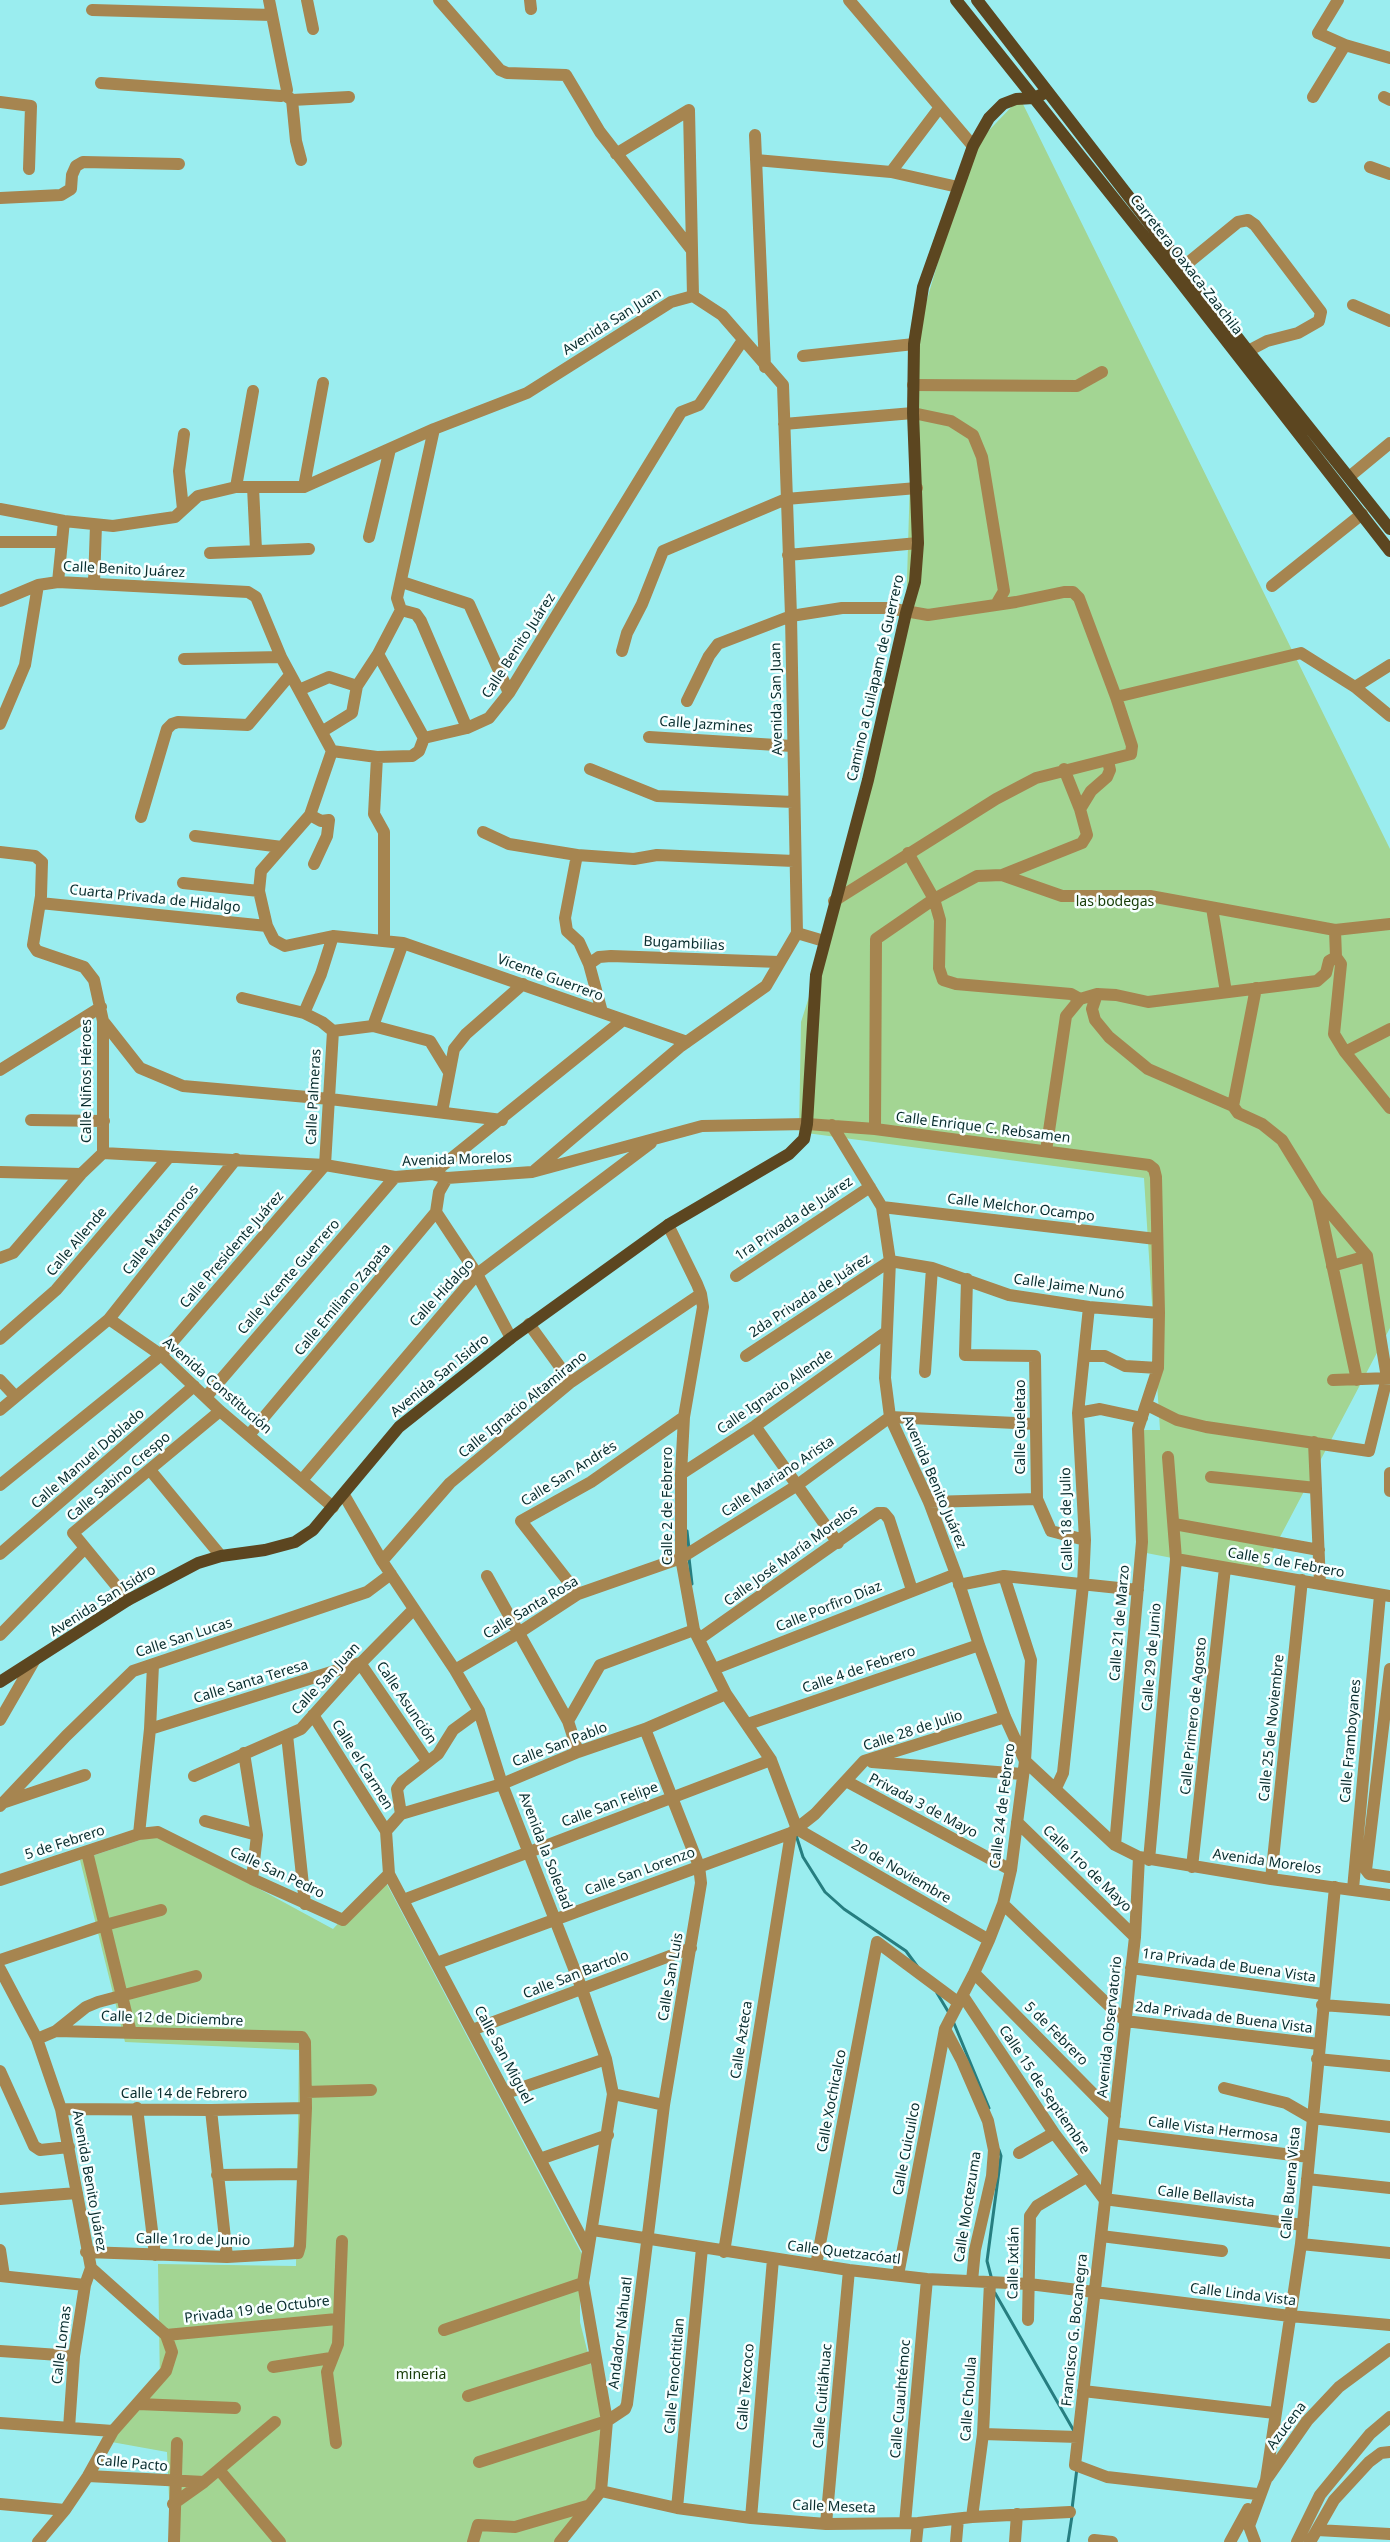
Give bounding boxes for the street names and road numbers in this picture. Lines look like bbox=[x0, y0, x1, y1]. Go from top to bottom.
street label: Carretera Oaxaca-Zaachila bbox=[1126, 192, 1246, 338]
street label: Avenida San Juan bbox=[560, 285, 664, 359]
street label: Calle Benito Juárez bbox=[63, 558, 185, 582]
street label: Camino a Cuilapam de Guerrero bbox=[844, 573, 908, 783]
street label: Calle Benito Juárez bbox=[479, 590, 559, 702]
street label: Avenida San Juan bbox=[768, 642, 786, 756]
street label: Calle Jazmines bbox=[659, 713, 753, 737]
street label: Cuarta Privada de Hidalgo bbox=[69, 882, 241, 916]
street label: Bugambilias bbox=[643, 933, 725, 955]
street label: Vicente Guerrero bbox=[495, 951, 605, 1005]
street label: Calle Niños Héroes bbox=[79, 1019, 95, 1143]
street label: Calle Palmeras bbox=[303, 1048, 325, 1146]
street label: Calle Enrique C. Rebsamen bbox=[895, 1109, 1071, 1147]
street label: Avenida Morelos bbox=[402, 1150, 512, 1170]
street label: 1ra Privada de Juárez bbox=[732, 1173, 856, 1265]
street label: Calle Matamoros bbox=[119, 1182, 203, 1278]
street label: Calle Presidente Juárez bbox=[177, 1188, 287, 1312]
street label: Calle Melchor Ocampo bbox=[946, 1191, 1096, 1225]
street label: Calle Allende bbox=[43, 1204, 111, 1280]
street label: Calle Vicente Guerrero bbox=[234, 1216, 344, 1338]
street label: Calle Emiliano Zapata bbox=[291, 1241, 395, 1359]
street label: 2da Privada de Juárez bbox=[746, 1250, 874, 1342]
street label: Calle Hidalgo bbox=[406, 1256, 478, 1330]
street label: Calle Jaime Nunó bbox=[1012, 1271, 1126, 1303]
street label: Avenida San Isidro bbox=[387, 1331, 493, 1421]
street label: Avenida Constitución bbox=[159, 1334, 275, 1438]
street label: Calle Ignacio Allende bbox=[714, 1346, 836, 1438]
street label: Calle Ignacio Altamirano bbox=[455, 1348, 591, 1462]
street label: Calle Gueletao bbox=[1013, 1379, 1029, 1475]
street label: Calle Manuel Doblado bbox=[28, 1405, 148, 1513]
street label: Avenida Benito Juárez bbox=[898, 1413, 970, 1551]
street label: Calle Sabino Crespo bbox=[64, 1429, 174, 1525]
street label: Calle Mariano Arista bbox=[719, 1433, 837, 1521]
street label: Calle San Andrés bbox=[518, 1438, 620, 1510]
street label: Calle 2 de Febrero bbox=[660, 1447, 676, 1565]
street label: Calle 18 de Julio bbox=[1058, 1467, 1076, 1571]
street label: Calle José María Morelos bbox=[721, 1502, 861, 1610]
street label: Calle 5 de Febrero bbox=[1226, 1544, 1346, 1582]
street label: Avenida San Isidro bbox=[47, 1562, 159, 1640]
street label: Calle 21 de Marzo bbox=[1107, 1564, 1133, 1682]
street label: Calle Santa Rosa bbox=[480, 1573, 582, 1643]
street label: Calle Porfiro Díaz bbox=[774, 1578, 884, 1636]
street label: Calle 29 de Junio bbox=[1139, 1602, 1165, 1712]
street label: Calle San Lucas bbox=[134, 1614, 234, 1662]
street label: Calle Primero de Agosto bbox=[1177, 1636, 1211, 1796]
street label: Calle San Juan bbox=[288, 1640, 364, 1718]
street label: Calle 4 de Febrero bbox=[800, 1643, 918, 1697]
street label: Calle 25 de Noviembre bbox=[1256, 1654, 1288, 1802]
street label: Calle Santa Teresa bbox=[192, 1657, 310, 1707]
street label: Calle Asunción bbox=[372, 1659, 440, 1747]
street label: Calle Framboyanes bbox=[1337, 1678, 1365, 1804]
street label: Calle 28 de Julio bbox=[861, 1707, 965, 1755]
street label: Calle el Carmen bbox=[328, 1717, 396, 1813]
street label: Calle San Pablo bbox=[510, 1719, 610, 1771]
street label: Calle 24 de Febrero bbox=[987, 1742, 1019, 1870]
street label: Privada 3 de Mayo bbox=[866, 1770, 980, 1842]
street label: Calle San Felipe bbox=[559, 1779, 661, 1831]
street label: Avenida la Soledad bbox=[515, 1790, 575, 1912]
street label: 5 de Febrero bbox=[23, 1822, 107, 1864]
street label: Calle 1ro de Mayo bbox=[1039, 1822, 1135, 1916]
street label: 20 de Noviembre bbox=[848, 1837, 954, 1907]
street label: Calle San Pedro bbox=[227, 1844, 327, 1902]
street label: Calle San Lorenzo bbox=[583, 1844, 697, 1900]
street label: Avenida Morelos bbox=[1212, 1846, 1322, 1878]
street label: Calle San Luis bbox=[655, 1931, 687, 2023]
street label: 1ra Privada de Buena Vista bbox=[1141, 1945, 1317, 1987]
street label: Calle San Bartolo bbox=[521, 1947, 631, 2003]
street label: Avenida Observatorio bbox=[1094, 1955, 1126, 2099]
street label: 5 de Febrero bbox=[1021, 1999, 1091, 2069]
street label: 2da Privada de Buena Vista bbox=[1134, 1999, 1314, 2037]
street label: Calle Azteca bbox=[728, 2000, 756, 2080]
street label: Calle San Miguel bbox=[470, 2003, 536, 2107]
street label: Calle 12 de Diciembre bbox=[101, 2008, 243, 2030]
street label: Calle 15 de Septiembre bbox=[995, 2023, 1093, 2157]
street label: Calle Xochicalco bbox=[814, 2048, 850, 2154]
street label: Calle 14 de Febrero bbox=[121, 2086, 247, 2102]
street label: Calle Cuicuilco bbox=[890, 2101, 924, 2197]
street label: Avenida Benito Juárez bbox=[68, 2109, 110, 2253]
street label: Calle Vista Hermosa bbox=[1147, 2114, 1279, 2146]
street label: Calle Buena Vista bbox=[1278, 2126, 1304, 2240]
street label: Calle Moctezuma bbox=[951, 2150, 985, 2264]
street label: Calle Bellavista bbox=[1156, 2183, 1256, 2211]
street label: Calle Ixtlán bbox=[1005, 2226, 1023, 2300]
street label: Calle 1ro de Junio bbox=[136, 2231, 250, 2249]
street label: Calle Quetzacóatl bbox=[786, 2238, 902, 2268]
street label: Francisco G. Bocanegra bbox=[1059, 2253, 1091, 2407]
street label: Andador Náhuatl bbox=[606, 2276, 636, 2390]
street label: Calle Linda Vista bbox=[1189, 2280, 1297, 2310]
street label: Privada 19 de Octubre bbox=[183, 2293, 331, 2327]
street label: Calle Lomas bbox=[49, 2305, 75, 2385]
street label: Calle Tenochtitlan bbox=[662, 2317, 688, 2435]
street label: Calle Cuauhtémoc bbox=[887, 2339, 915, 2459]
street label: Calle Texcoco bbox=[734, 2343, 758, 2431]
street label: Calle Cuitláhuac bbox=[810, 2343, 836, 2449]
street label: Calle Cholula bbox=[958, 2356, 980, 2442]
street label: Azucena bbox=[1264, 2399, 1310, 2453]
street label: Calle Pacto bbox=[95, 2452, 169, 2476]
street label: Calle Meseta bbox=[792, 2497, 876, 2517]

